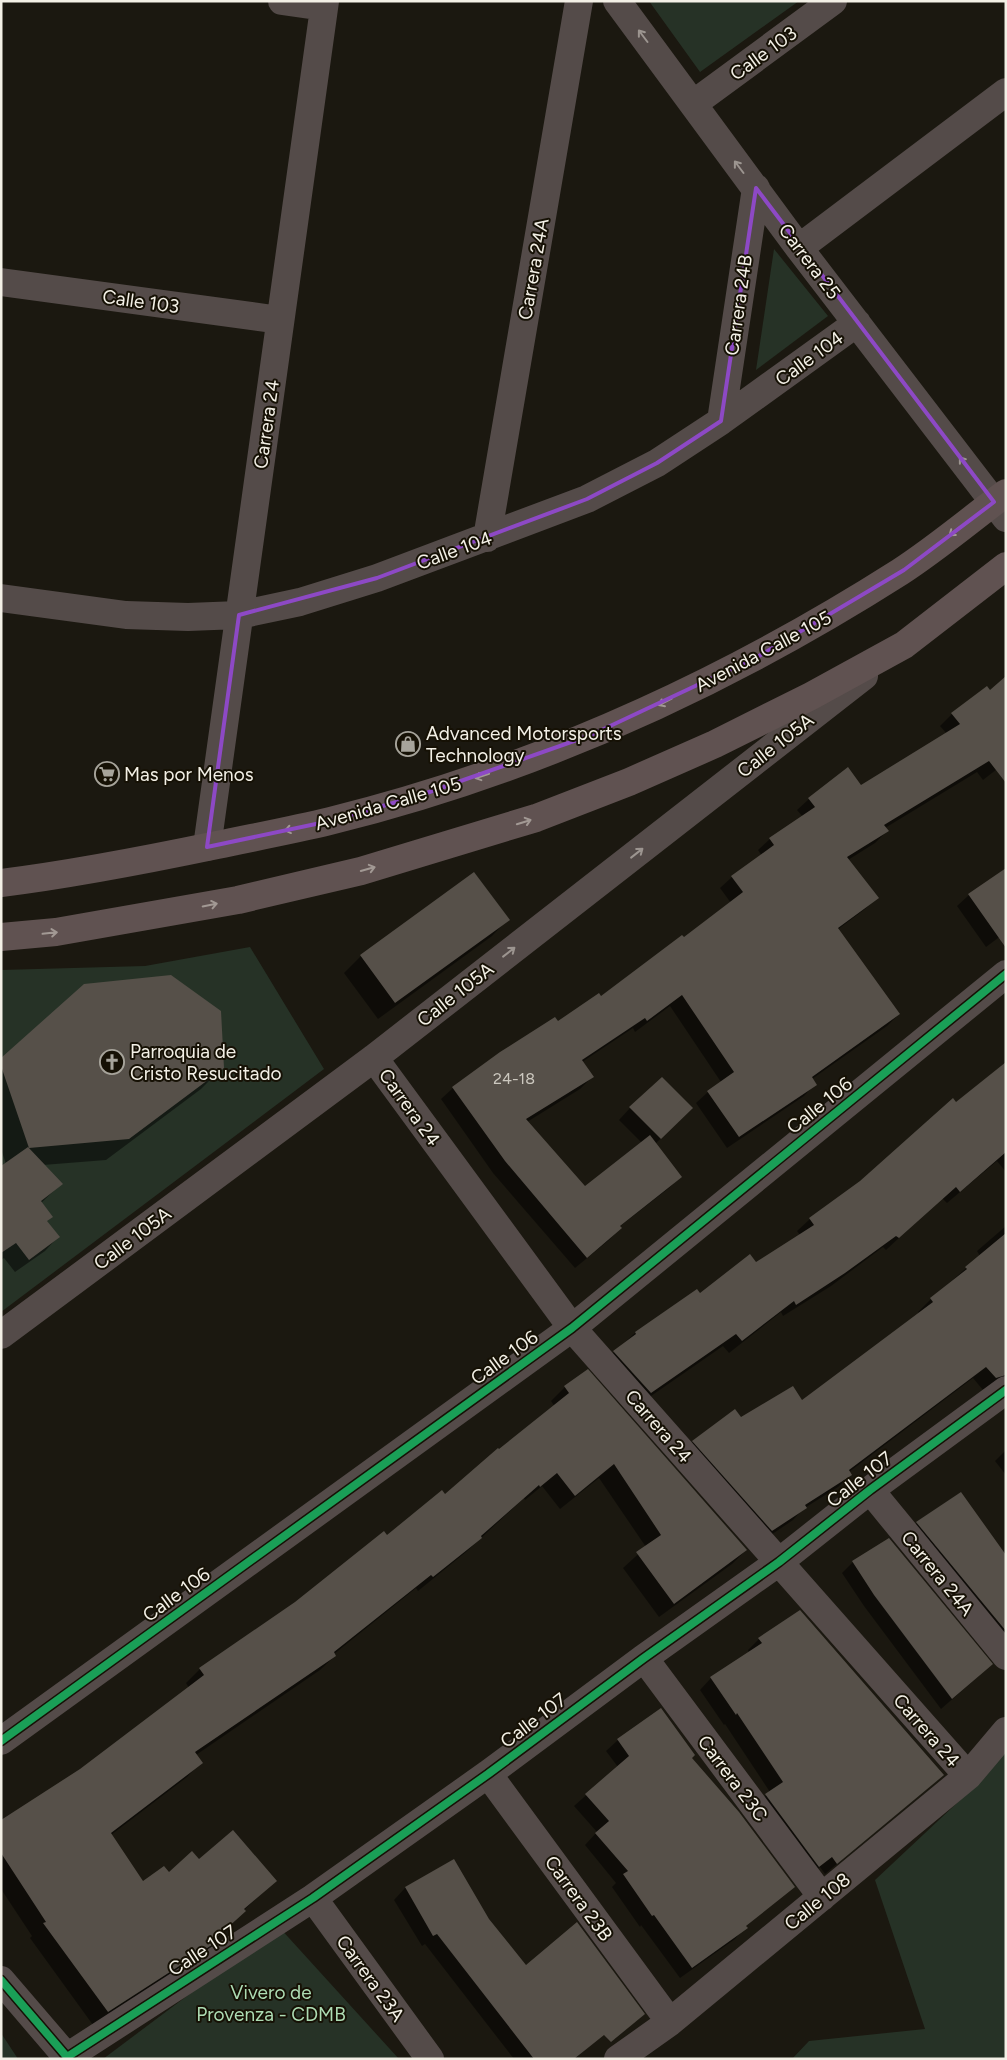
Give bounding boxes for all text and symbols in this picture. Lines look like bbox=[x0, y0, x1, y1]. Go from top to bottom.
street label: Calle 103 bbox=[725, 21, 801, 85]
one-way arrow bbox=[637, 30, 648, 43]
one-way arrow bbox=[734, 161, 745, 174]
street label: Carrera 24A bbox=[513, 216, 554, 322]
street label: Carrera 25 bbox=[774, 219, 846, 304]
street label: Carrera 24B bbox=[720, 253, 757, 357]
street label: Calle 103 bbox=[101, 285, 181, 318]
street label: Calle 104 bbox=[771, 326, 848, 391]
street label: Carrera 24 bbox=[249, 378, 284, 470]
one-way arrow bbox=[959, 456, 969, 470]
street label: Calle 104 bbox=[413, 526, 495, 575]
one-way arrow bbox=[949, 526, 962, 537]
street label: Avenida Calle 105 bbox=[691, 606, 835, 697]
one-way arrow bbox=[658, 698, 673, 708]
street label: Calle 105A bbox=[733, 708, 818, 782]
place label: Advanced Motorsports Technology bbox=[426, 722, 622, 767]
shop icon: Advanced Motorsports Technology bbox=[395, 731, 421, 757]
supermarket icon: Mas por Menos bbox=[94, 761, 120, 787]
place label: Mas por Menos bbox=[124, 763, 254, 786]
one-way arrow bbox=[474, 771, 490, 781]
street label: Avenida Calle 105 bbox=[312, 772, 464, 835]
one-way arrow bbox=[516, 817, 532, 827]
one-way arrow bbox=[284, 825, 300, 834]
one-way arrow bbox=[630, 847, 643, 858]
one-way arrow bbox=[360, 863, 376, 873]
one-way arrow bbox=[202, 900, 218, 910]
one-way arrow bbox=[41, 928, 57, 937]
one-way arrow bbox=[502, 947, 515, 958]
street label: Calle 105A bbox=[413, 957, 498, 1031]
place label: Parroquia de Cristo Resucitado bbox=[130, 1040, 282, 1085]
church icon: Parroquia de Cristo Resucitado bbox=[99, 1049, 125, 1075]
street label: Carrera 24 bbox=[374, 1064, 445, 1151]
house number: 24-18 bbox=[493, 1069, 535, 1088]
street label: Calle 106 bbox=[782, 1072, 857, 1139]
street label: Calle 105A bbox=[89, 1202, 176, 1275]
street label: Calle 106 bbox=[466, 1325, 543, 1390]
street label: Carrera 24 bbox=[620, 1385, 697, 1468]
street label: Calle 107 bbox=[822, 1447, 897, 1512]
street label: Carrera 24A bbox=[896, 1526, 979, 1621]
street label: Calle 106 bbox=[138, 1562, 215, 1627]
street label: Calle 107 bbox=[496, 1688, 571, 1753]
street label: Carrera 24 bbox=[888, 1689, 965, 1772]
street label: Carrera 23C bbox=[693, 1731, 773, 1826]
street label: Carrera 23B bbox=[540, 1851, 617, 1945]
street label: Calle 108 bbox=[780, 1868, 855, 1935]
street label: Calle 107 bbox=[164, 1920, 241, 1981]
street label: Carrera 23A bbox=[332, 1931, 410, 2026]
park label: Vivero de Provenza - CDMB bbox=[196, 1981, 346, 2026]

